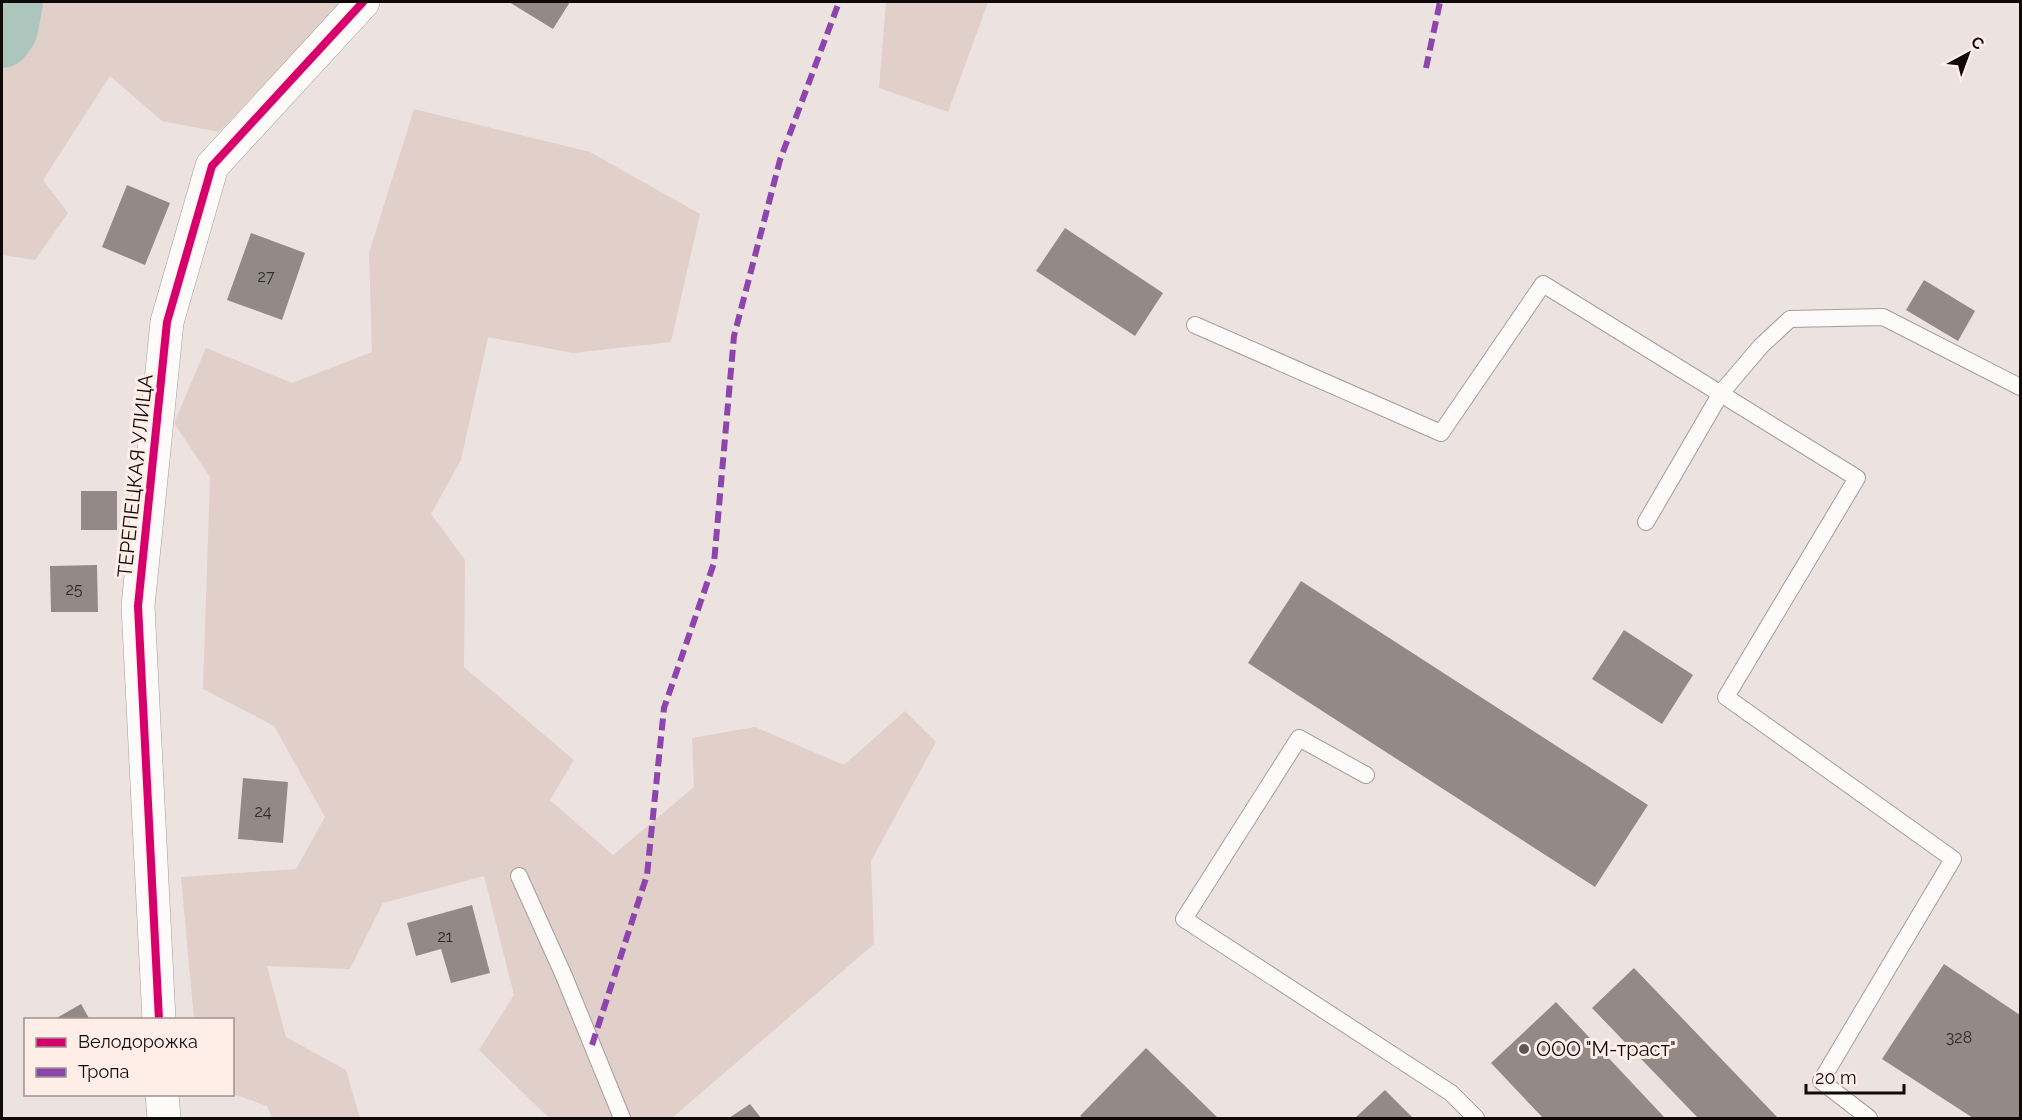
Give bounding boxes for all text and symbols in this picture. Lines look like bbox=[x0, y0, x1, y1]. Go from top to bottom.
north arrow bbox=[1938, 24, 1998, 84]
text: С bbox=[1967, 32, 1988, 54]
house number: 27 bbox=[258, 267, 275, 286]
street label: ТЕРЕПЕЦКАЯ УЛИЦА bbox=[112, 373, 158, 579]
house number: 25 bbox=[65, 580, 83, 599]
house number: 24 bbox=[254, 802, 272, 821]
house number: 21 bbox=[437, 927, 453, 946]
legend bbox=[24, 1018, 234, 1096]
house number: 328 bbox=[1946, 1028, 1972, 1047]
text: Велодорожка bbox=[78, 1031, 198, 1052]
place label: ООО "М-траст" bbox=[1536, 1037, 1676, 1061]
marker: ООО "М-траст" bbox=[1517, 1042, 1531, 1056]
scale bar bbox=[1806, 1057, 1904, 1095]
text: Тропа bbox=[78, 1061, 129, 1082]
text: 20 m bbox=[1815, 1067, 1857, 1088]

